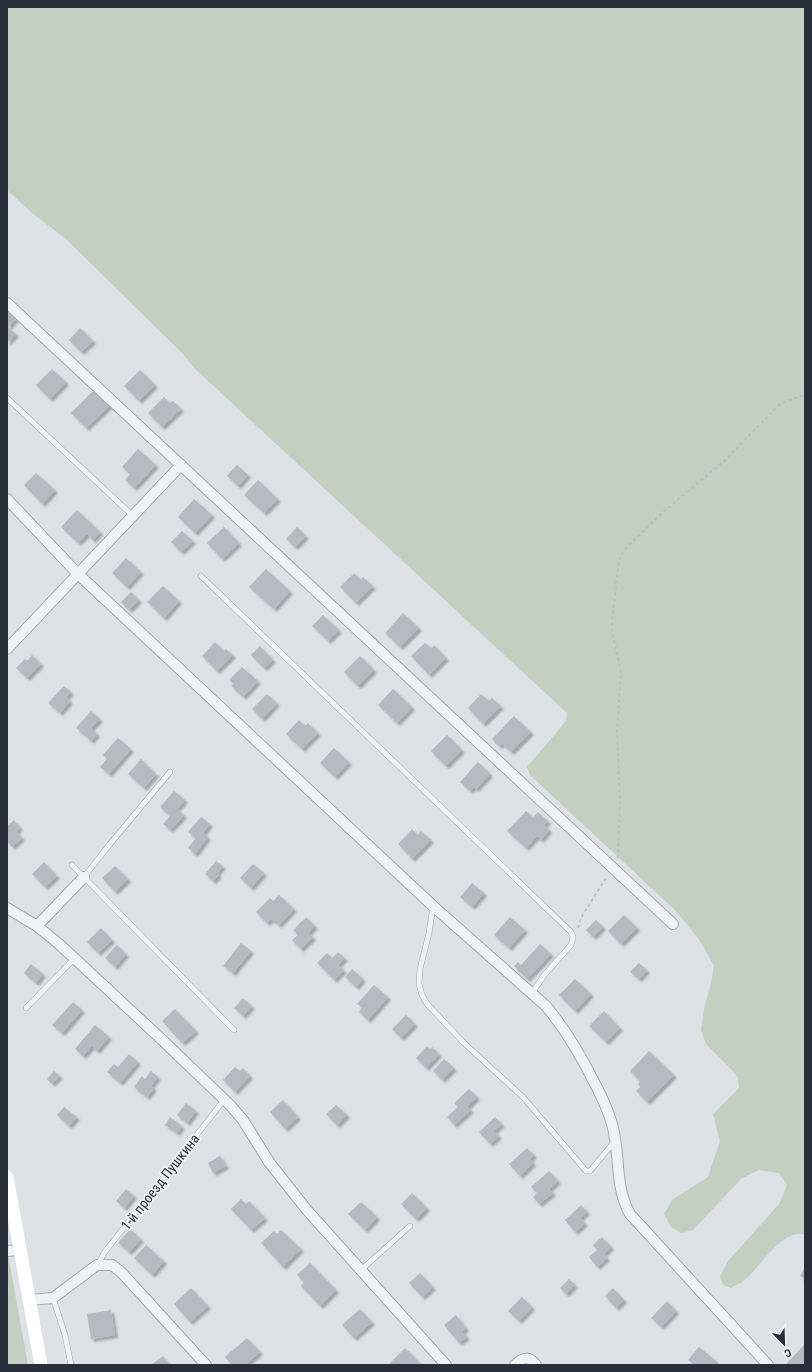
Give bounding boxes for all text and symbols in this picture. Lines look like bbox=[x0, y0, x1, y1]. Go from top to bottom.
street label: 1-й проезд Пушкина bbox=[118, 1131, 202, 1233]
north arrow bbox=[764, 1324, 804, 1364]
text: С bbox=[782, 1346, 793, 1360]

